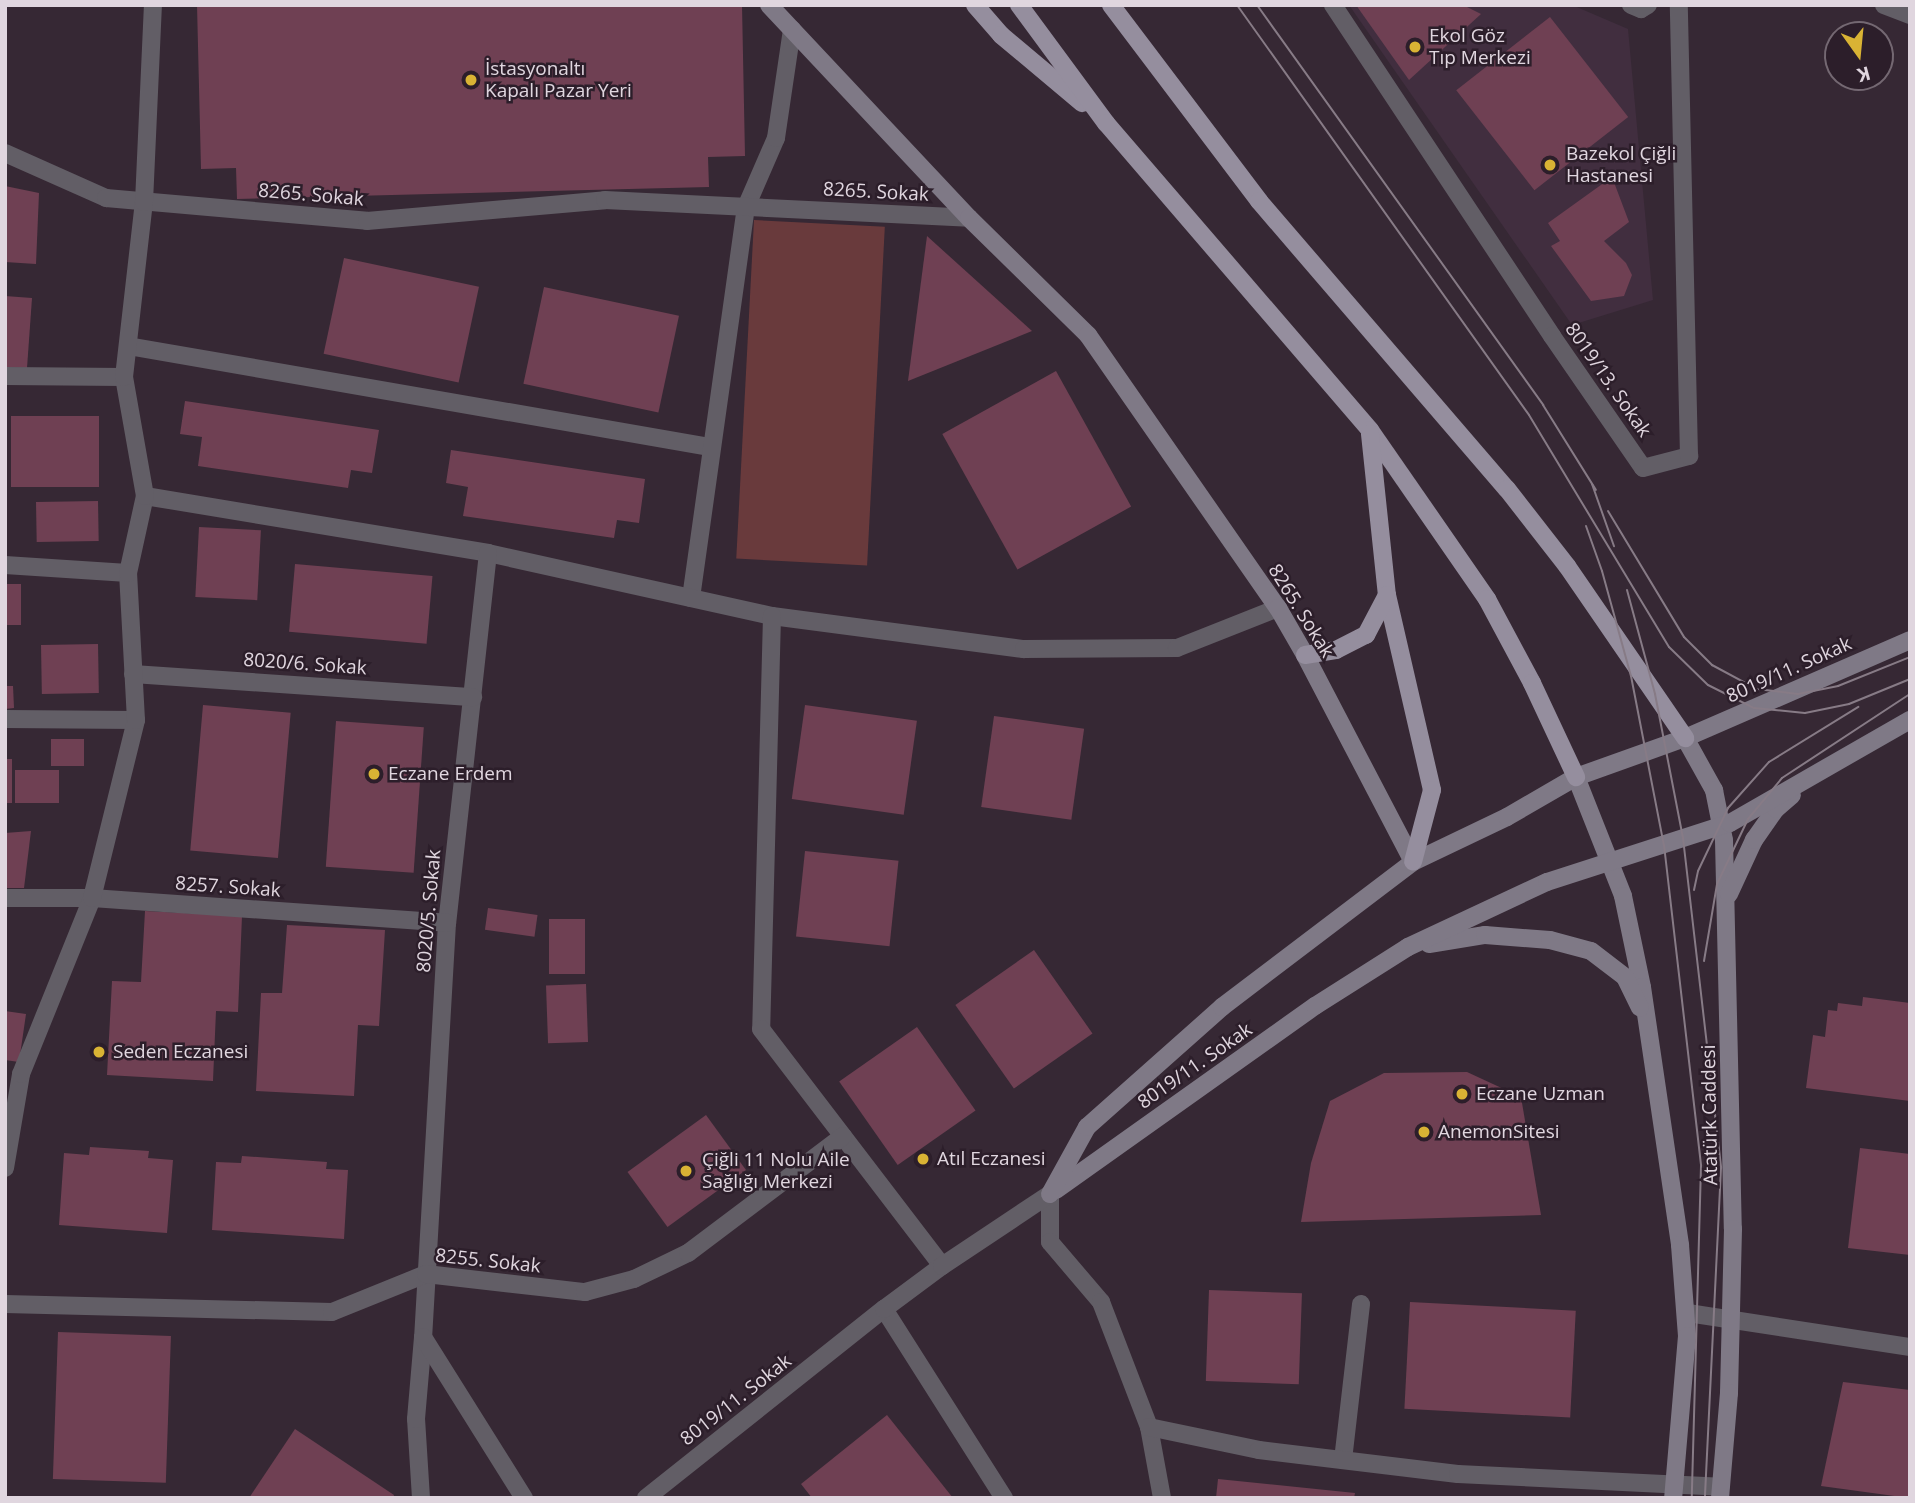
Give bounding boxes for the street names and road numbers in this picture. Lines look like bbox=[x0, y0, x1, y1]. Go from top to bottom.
street label: 8265. Sokak bbox=[823, 178, 929, 206]
street label: 8265. Sokak bbox=[257, 179, 365, 211]
street label: 8019/13. Sokak bbox=[1560, 318, 1656, 442]
street label: 8265. Sokak bbox=[1263, 560, 1339, 662]
street label: 8019/11. Sokak bbox=[1723, 632, 1855, 708]
street label: 8020/6. Sokak bbox=[243, 648, 367, 680]
street label: 8020/5. Sokak bbox=[412, 848, 446, 974]
street label: 8257. Sokak bbox=[174, 872, 282, 902]
street label: 8019/11. Sokak bbox=[1133, 1018, 1257, 1114]
street label: Atatürk Caddesi bbox=[1697, 1044, 1723, 1186]
street label: 8255. Sokak bbox=[434, 1244, 542, 1278]
street label: 8019/11. Sokak bbox=[676, 1350, 796, 1450]

